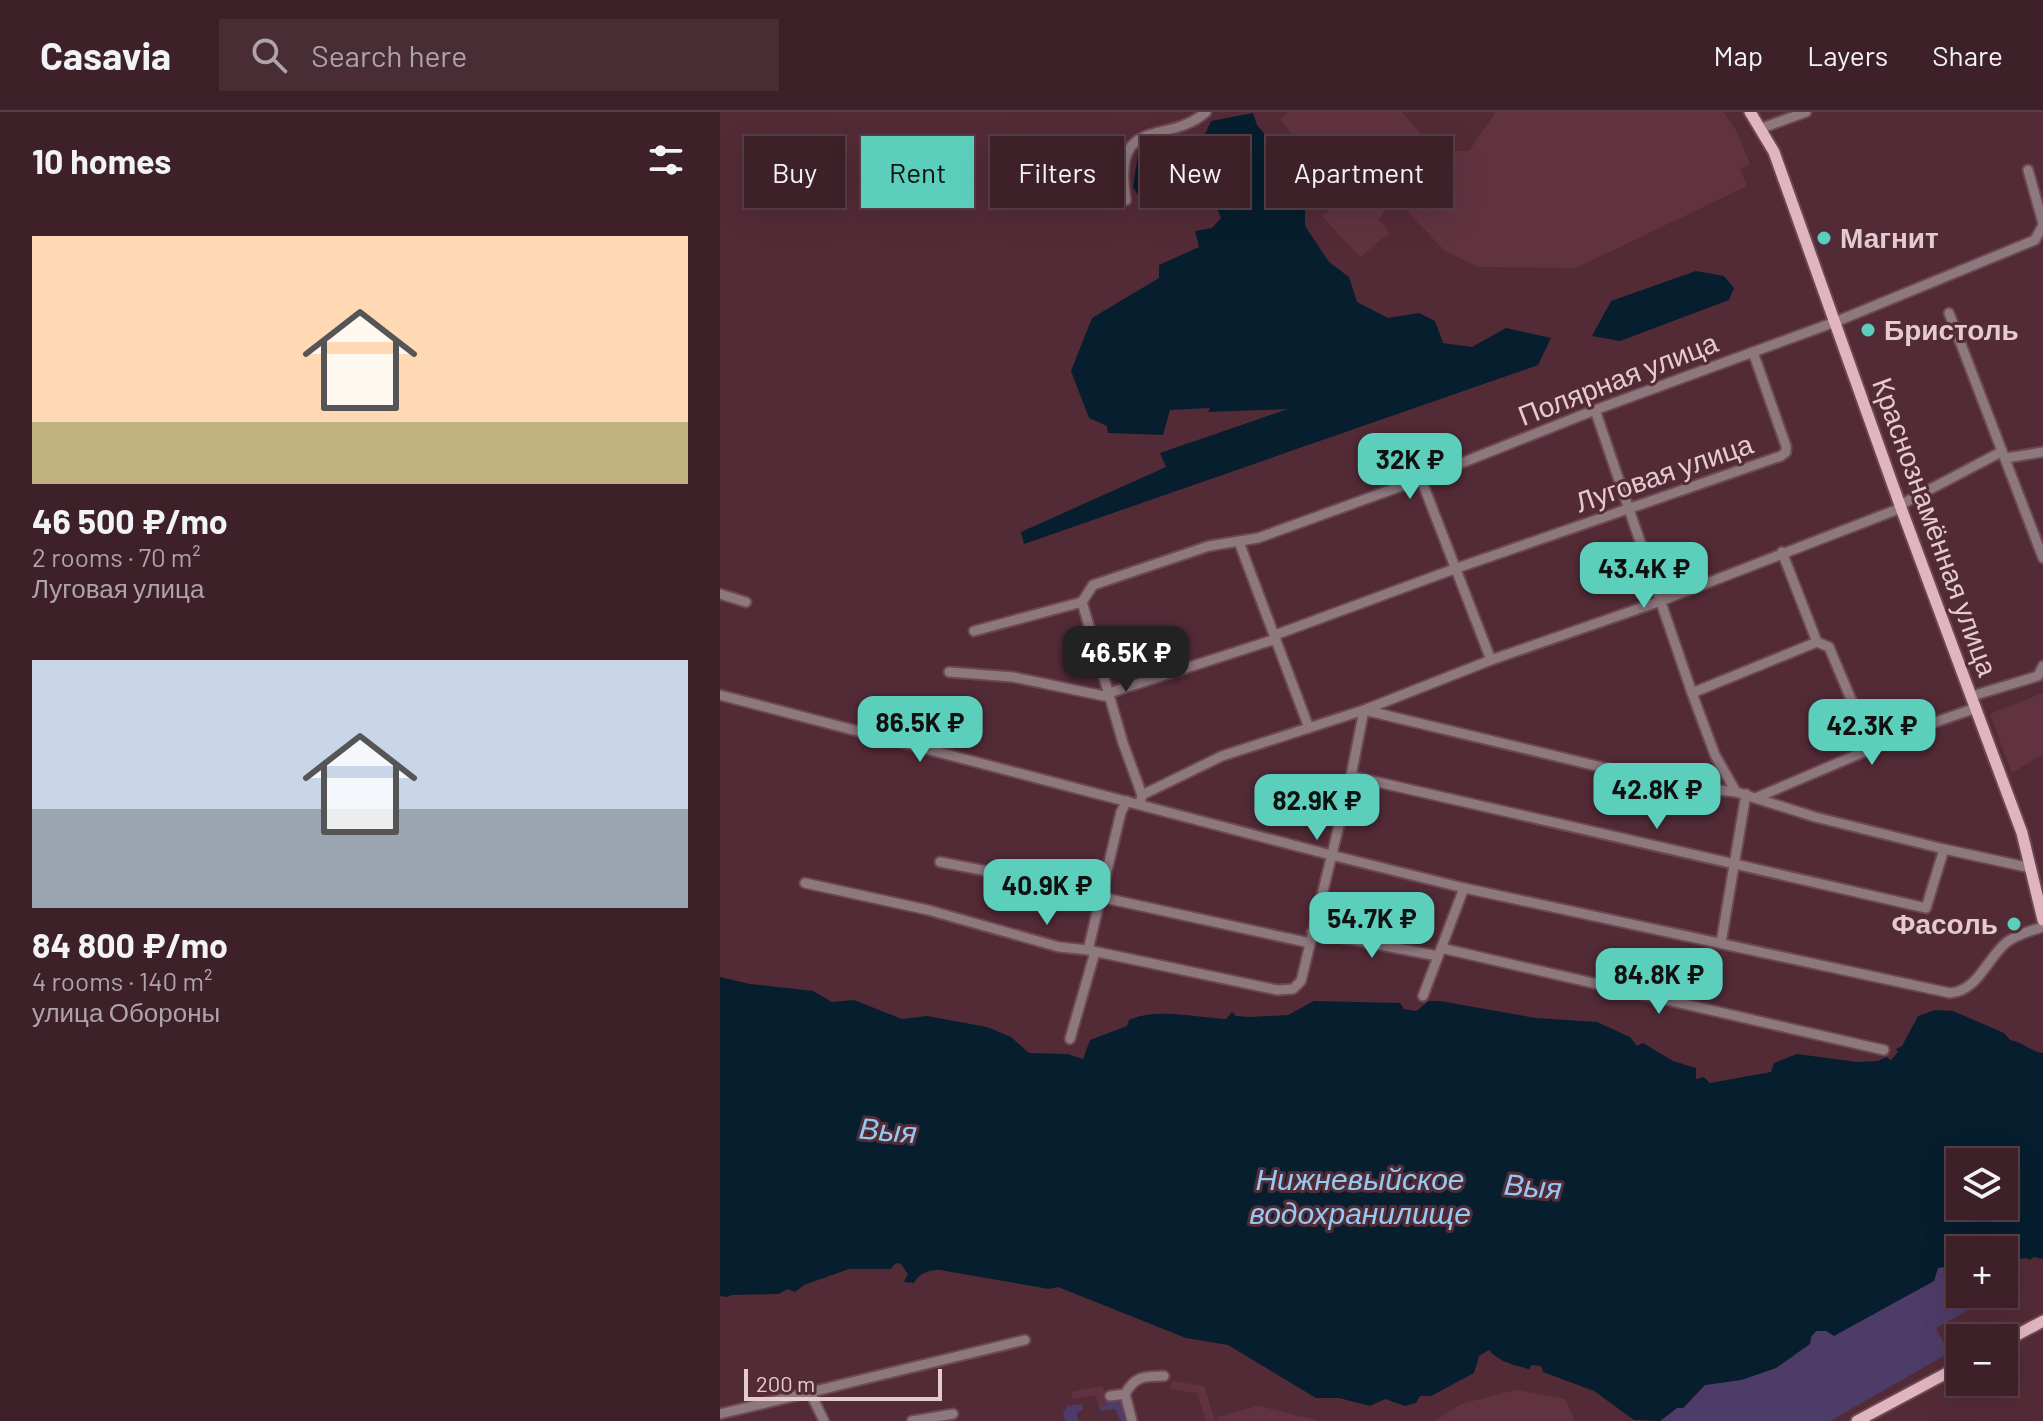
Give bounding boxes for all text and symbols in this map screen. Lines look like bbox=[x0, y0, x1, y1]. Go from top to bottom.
search box bbox=[219, 19, 779, 91]
text: Casavia bbox=[40, 32, 171, 78]
icon: search bbox=[247, 33, 291, 77]
text: Search here bbox=[311, 37, 467, 73]
text: Map bbox=[1713, 38, 1763, 72]
text: Layers bbox=[1807, 38, 1888, 72]
text: Share bbox=[1932, 38, 2003, 72]
chip: Buy bbox=[744, 136, 845, 208]
chip: Rent bbox=[861, 136, 974, 208]
chip: Filters bbox=[990, 136, 1124, 208]
chip: New bbox=[1140, 136, 1250, 208]
chip: Apartment bbox=[1266, 136, 1453, 208]
icon: filters bbox=[644, 138, 688, 182]
text: 10 homes bbox=[32, 140, 171, 181]
place label: Магнит bbox=[1840, 220, 1939, 254]
marker: Магнит bbox=[1815, 229, 1833, 247]
icon: home bbox=[288, 288, 432, 432]
place label: Бристоль bbox=[1884, 312, 2019, 346]
marker: Бристоль bbox=[1859, 321, 1877, 339]
street label: Полярная улица bbox=[1513, 324, 1723, 432]
street label: Краснознамённая улица bbox=[1866, 373, 2006, 681]
street label: Луговая улица bbox=[1570, 426, 1757, 518]
pin: 32K ₽ bbox=[1354, 433, 1466, 501]
text: 32K ₽ bbox=[1376, 443, 1444, 474]
text: 46 500 ₽/mo bbox=[32, 500, 228, 541]
text: 2 rooms · 70 m² bbox=[32, 541, 201, 572]
pin: 43.4K ₽ bbox=[1570, 542, 1718, 610]
text: 43.4K ₽ bbox=[1598, 552, 1690, 583]
text: Луговая улица bbox=[32, 572, 204, 603]
pin: 46.5K ₽ bbox=[1052, 626, 1200, 694]
text: 46.5K ₽ bbox=[1081, 636, 1171, 667]
pin: 86.5K ₽ bbox=[846, 696, 994, 764]
pin: 42.3K ₽ bbox=[1798, 699, 1946, 767]
text: 86.5K ₽ bbox=[876, 706, 964, 737]
text: 42.3K ₽ bbox=[1826, 709, 1918, 740]
icon: home bbox=[288, 712, 432, 856]
pin: 42.8K ₽ bbox=[1583, 763, 1731, 831]
text: 42.8K ₽ bbox=[1611, 773, 1703, 804]
pin: 82.9K ₽ bbox=[1243, 774, 1391, 842]
text: 82.9K ₽ bbox=[1272, 784, 1362, 815]
pin: 40.9K ₽ bbox=[973, 859, 1121, 927]
text: 40.9K ₽ bbox=[1001, 869, 1093, 900]
pin: 54.7K ₽ bbox=[1298, 892, 1446, 960]
text: 54.7K ₽ bbox=[1327, 902, 1417, 933]
place label: Фасоль bbox=[1892, 906, 1998, 940]
marker: Фасоль bbox=[2005, 915, 2023, 933]
text: 84 800 ₽/mo bbox=[32, 924, 228, 965]
pin: 84.8K ₽ bbox=[1585, 948, 1733, 1016]
text: 84.8K ₽ bbox=[1614, 958, 1704, 989]
text: 4 rooms · 140 m² bbox=[32, 965, 212, 996]
text: улица Обороны bbox=[32, 996, 220, 1027]
water label: Выя bbox=[858, 1109, 919, 1149]
map controls bbox=[1946, 1148, 2018, 1396]
button: layers bbox=[1946, 1148, 2018, 1220]
water label: Нижневыйское водохранилище bbox=[1249, 1160, 1471, 1230]
water label: Выя bbox=[1503, 1165, 1564, 1205]
button: + bbox=[1946, 1236, 2018, 1308]
button: − bbox=[1946, 1324, 2018, 1396]
scale bar bbox=[744, 1365, 942, 1401]
text: 200 m bbox=[756, 1370, 815, 1396]

